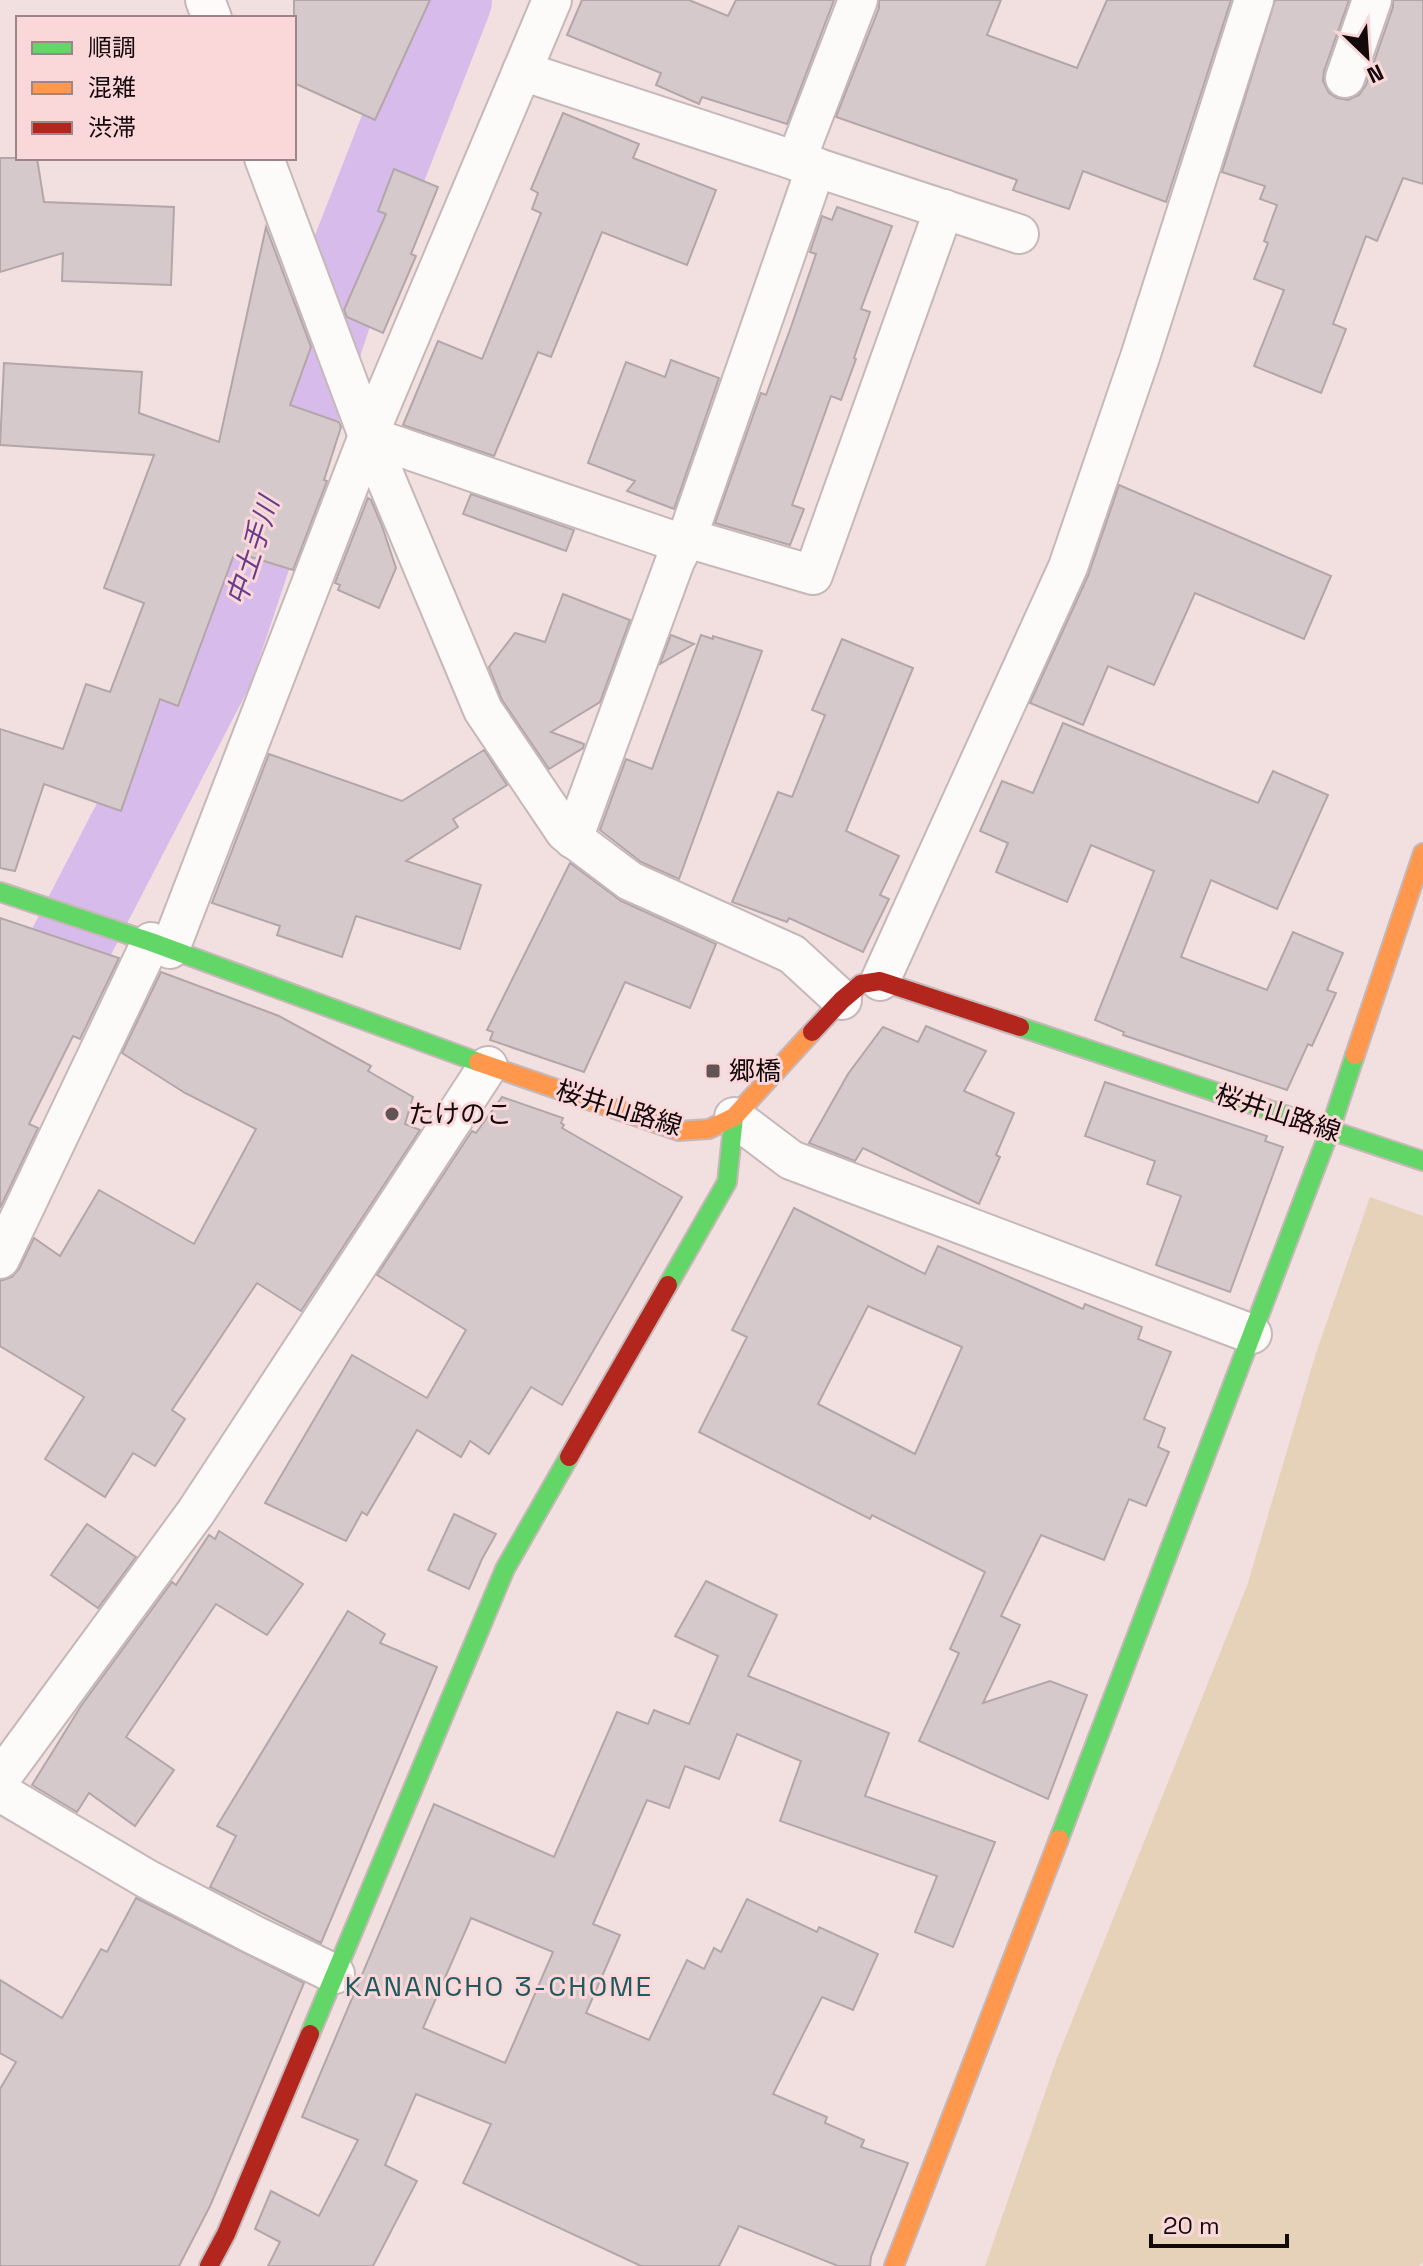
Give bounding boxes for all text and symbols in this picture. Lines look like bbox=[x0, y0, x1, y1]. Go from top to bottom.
legend bbox=[16, 16, 296, 160]
north arrow bbox=[1327, 16, 1407, 96]
text: 順調 bbox=[88, 32, 136, 63]
text: N bbox=[1363, 58, 1388, 90]
text: 混雑 bbox=[88, 72, 136, 103]
text: 渋滞 bbox=[88, 112, 136, 143]
water label: 中土手川 bbox=[218, 489, 287, 610]
place label: 郷橋 bbox=[729, 1054, 781, 1088]
marker: 郷橋 bbox=[704, 1062, 722, 1080]
street label: 桜井山路線 bbox=[552, 1073, 686, 1143]
street label: 桜井山路線 bbox=[1211, 1077, 1345, 1149]
place label: たけのこ bbox=[408, 1097, 512, 1131]
marker: たけのこ bbox=[383, 1105, 401, 1123]
district label: KANANCHO 3-CHOME bbox=[345, 1968, 653, 2004]
scale bar bbox=[1151, 2198, 1287, 2248]
text: 20 m bbox=[1163, 2210, 1220, 2241]

